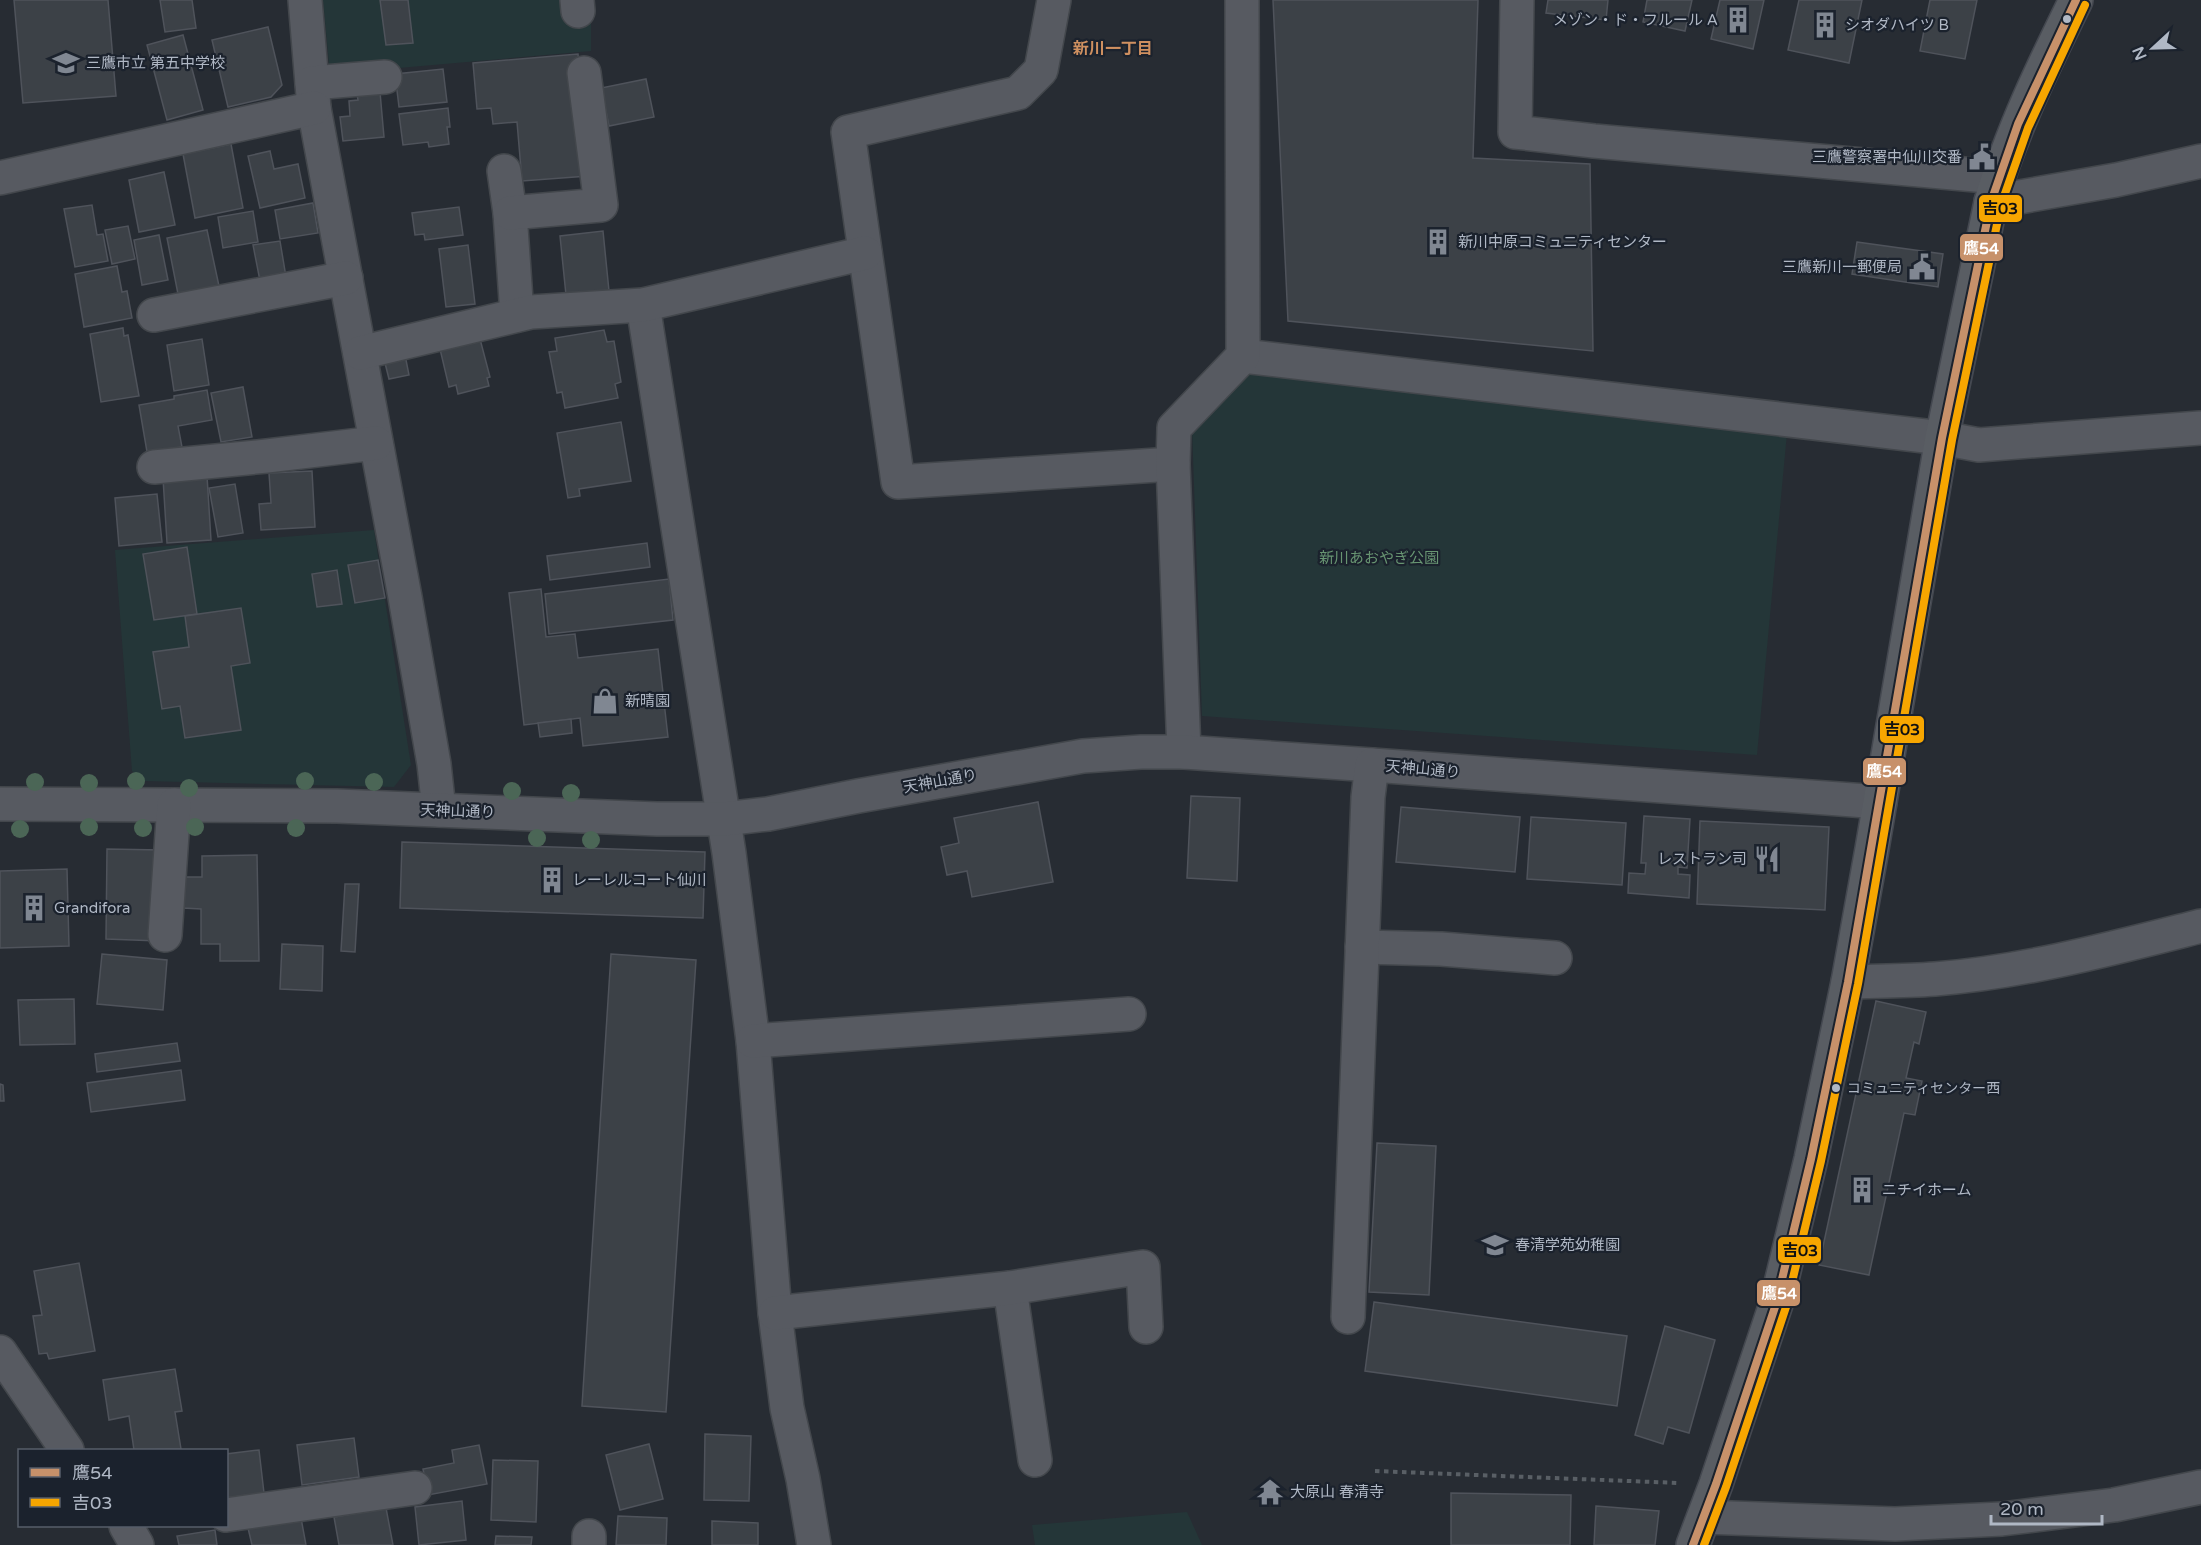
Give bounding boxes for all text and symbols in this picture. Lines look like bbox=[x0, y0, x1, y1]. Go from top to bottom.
building icon: メゾン・ド・フルール A bbox=[1723, 5, 1753, 35]
building icon: シオダハイツ B bbox=[1810, 10, 1840, 40]
place label: メゾン・ド・フルール A bbox=[1553, 11, 1718, 29]
unlabelled marker bbox=[2061, 13, 2073, 25]
place label: シオダハイツ B bbox=[1845, 16, 1949, 34]
north arrow bbox=[2123, 18, 2183, 78]
district label: 新川一丁目 bbox=[1073, 39, 1153, 59]
text: N bbox=[2128, 44, 2152, 63]
school or university icon: 三鷹市立 第五中学校 bbox=[51, 48, 81, 78]
place label: 三鷹市立 第五中学校 bbox=[86, 54, 225, 72]
public building icon: 三鷹警察署中仙川交番 bbox=[1967, 142, 1997, 172]
place label: 三鷹警察署中仙川交番 bbox=[1812, 148, 1962, 166]
line badge: 吉03 bbox=[1978, 194, 2023, 223]
text: 吉03 bbox=[1982, 199, 2018, 219]
building icon: 新川中原コミュニティセンター bbox=[1423, 227, 1453, 257]
place label: 新川中原コミュニティセンター bbox=[1458, 233, 1667, 251]
line badge: 鷹54 bbox=[1959, 233, 2004, 262]
text: 鷹54 bbox=[1963, 239, 1999, 259]
public building icon: 三鷹新川一郵便局 bbox=[1907, 252, 1937, 282]
place label: 三鷹新川一郵便局 bbox=[1782, 258, 1902, 276]
park label: 新川あおやぎ公園 bbox=[1319, 549, 1439, 567]
shop icon: 新晴園 bbox=[590, 686, 620, 716]
place label: 新晴園 bbox=[625, 692, 670, 710]
line badge: 吉03 bbox=[1879, 715, 1925, 744]
text: 吉03 bbox=[1884, 720, 1920, 740]
street label: 天神山通り bbox=[1385, 757, 1461, 781]
line badge: 鷹54 bbox=[1862, 757, 1907, 786]
text: 鷹54 bbox=[1866, 762, 1902, 782]
street label: 天神山通り bbox=[901, 766, 979, 796]
street label: 天神山通り bbox=[420, 801, 496, 821]
restaurant icon: レストラン司 bbox=[1752, 844, 1782, 874]
place label: レストラン司 bbox=[1657, 850, 1747, 868]
building icon: レーレルコート仙川 bbox=[537, 865, 567, 895]
place label: レーレルコート仙川 bbox=[572, 871, 707, 889]
building icon: Grandifora bbox=[19, 893, 49, 923]
place label: Grandifora bbox=[54, 899, 130, 917]
place label: コミュニティセンター西 bbox=[1847, 1080, 2000, 1097]
marker: コミュニティセンター西 bbox=[1830, 1082, 1842, 1094]
building icon: ニチイホーム bbox=[1847, 1175, 1877, 1205]
place label: ニチイホーム bbox=[1882, 1181, 1972, 1199]
school or university icon: 春清学苑幼稚園 bbox=[1480, 1230, 1510, 1260]
place label: 春清学苑幼稚園 bbox=[1515, 1236, 1620, 1254]
line badge: 吉03 bbox=[1777, 1236, 1822, 1264]
text: 吉03 bbox=[1782, 1241, 1818, 1261]
line badge: 鷹54 bbox=[1756, 1279, 1801, 1307]
text: 鷹54 bbox=[1761, 1284, 1797, 1304]
legend bbox=[18, 1449, 228, 1527]
text: 鷹54 bbox=[72, 1462, 113, 1484]
temple icon: 大原山 春清寺 bbox=[1255, 1477, 1285, 1507]
place label: 大原山 春清寺 bbox=[1290, 1483, 1384, 1501]
scale bar bbox=[1991, 1488, 2102, 1526]
text: 吉03 bbox=[72, 1492, 113, 1514]
text: 20 m bbox=[2000, 1498, 2044, 1520]

